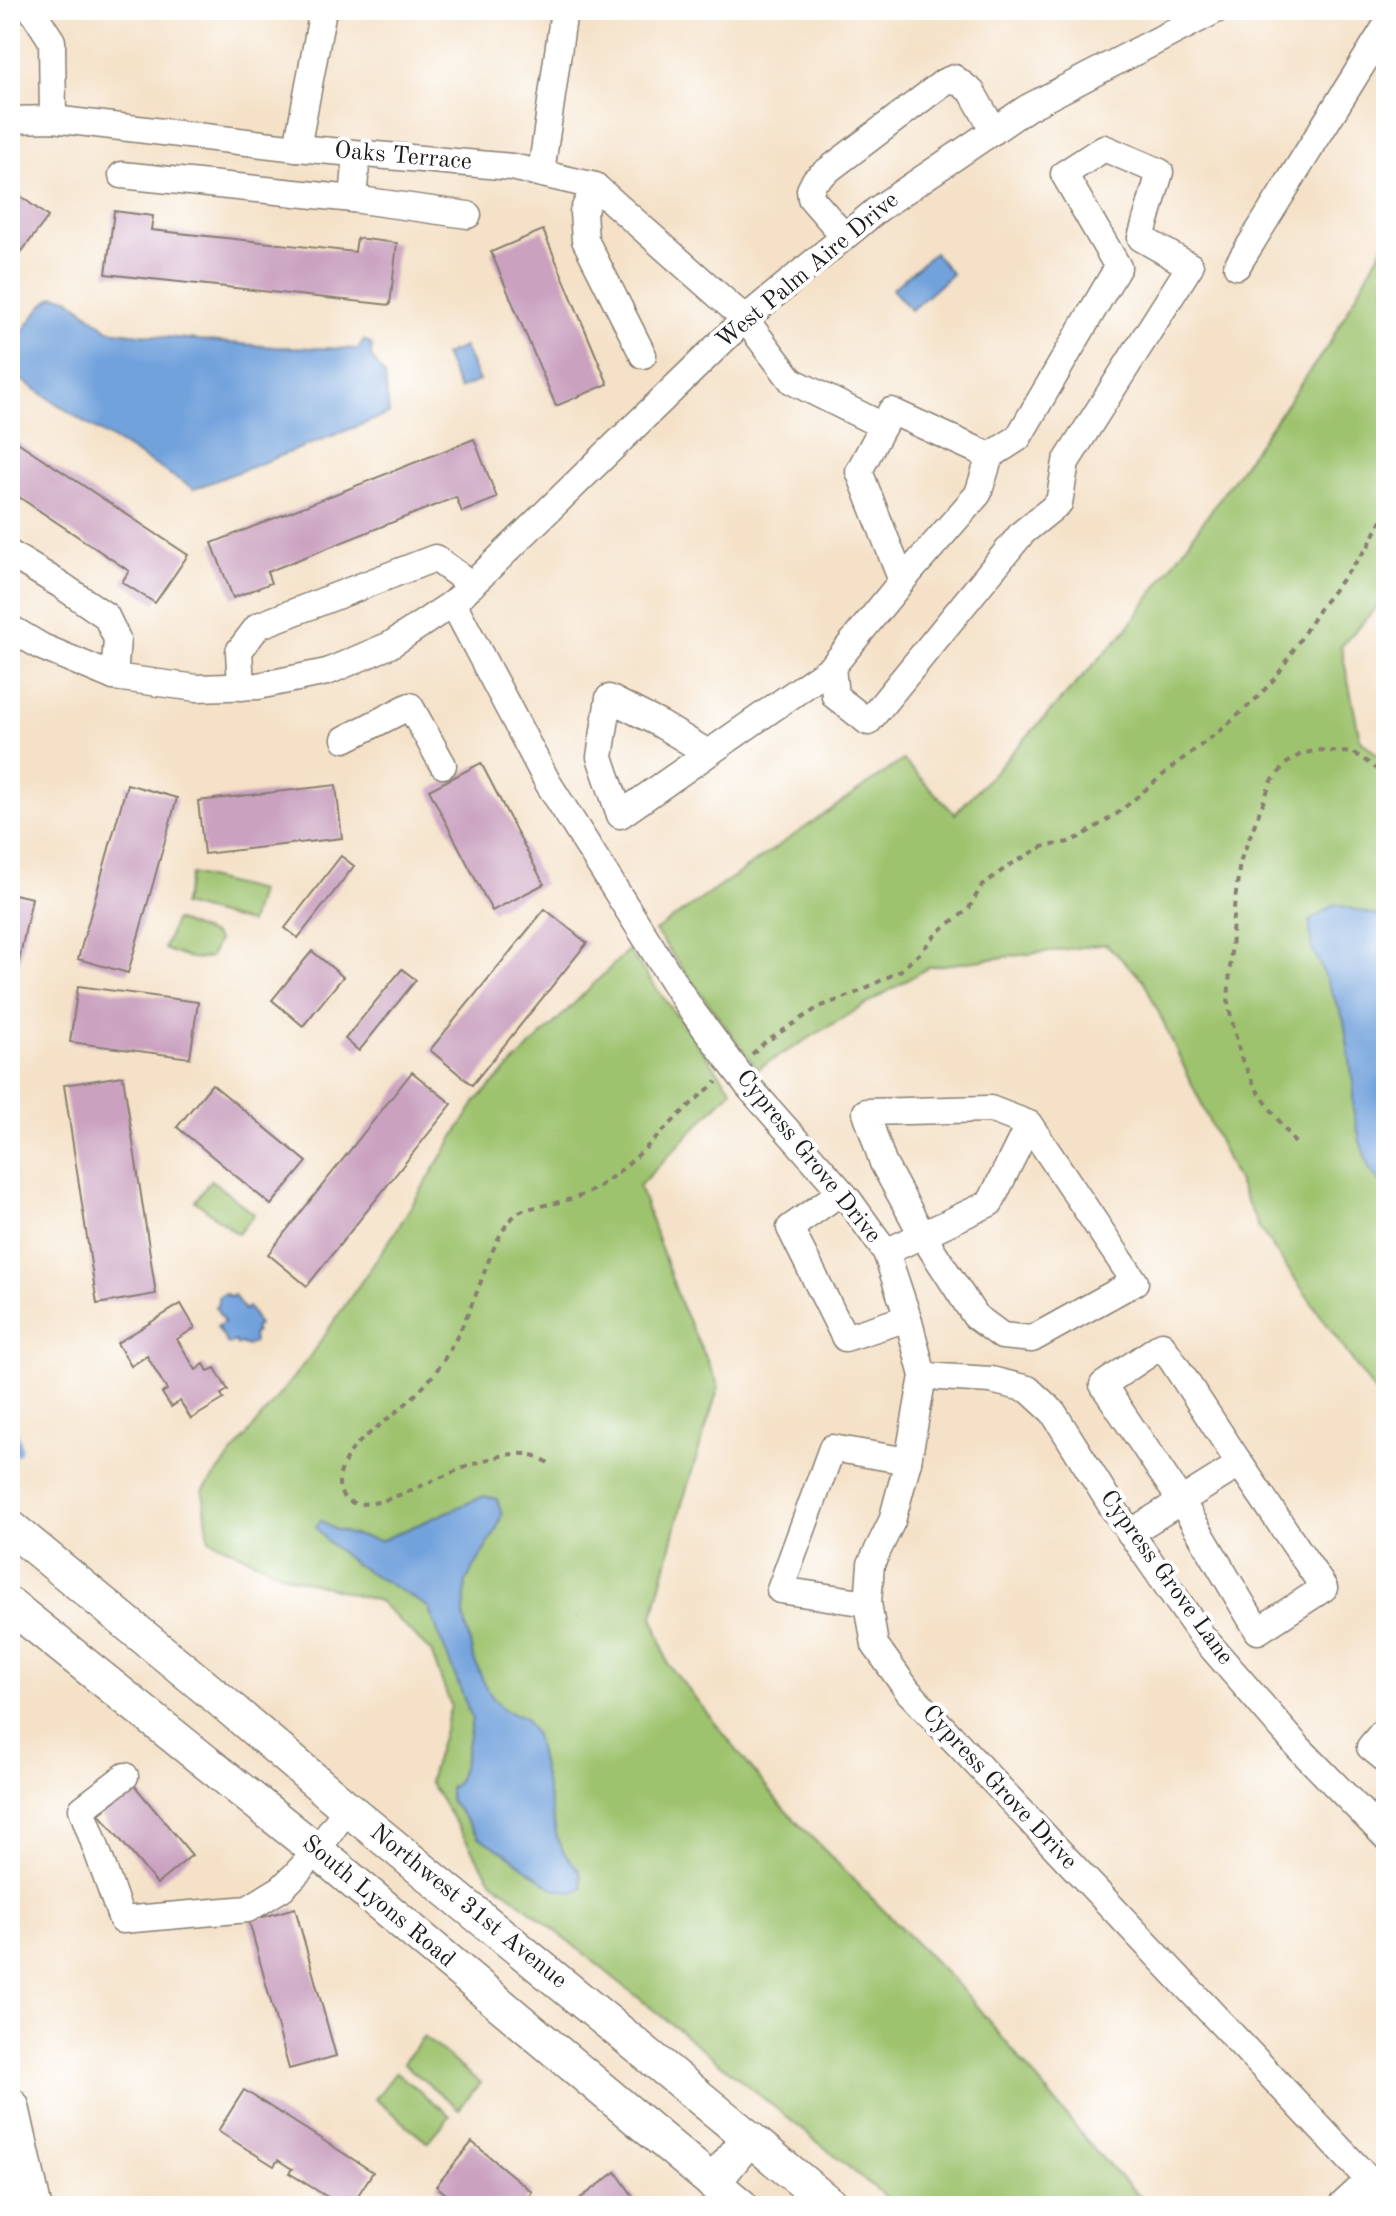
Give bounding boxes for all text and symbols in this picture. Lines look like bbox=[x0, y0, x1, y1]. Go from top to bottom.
street label: Oaks Terrace bbox=[333, 139, 473, 175]
street label: West Palm Aire Drive bbox=[712, 188, 904, 354]
street label: Cypress Grove Drive bbox=[731, 1066, 885, 1248]
street label: Cypress Grove Lane bbox=[1095, 1486, 1237, 1670]
street label: Cypress Grove Drive bbox=[917, 1701, 1081, 1875]
street label: Northwest 31st Avenue bbox=[365, 1820, 571, 1994]
street label: South Lyons Road bbox=[297, 1831, 459, 1973]

